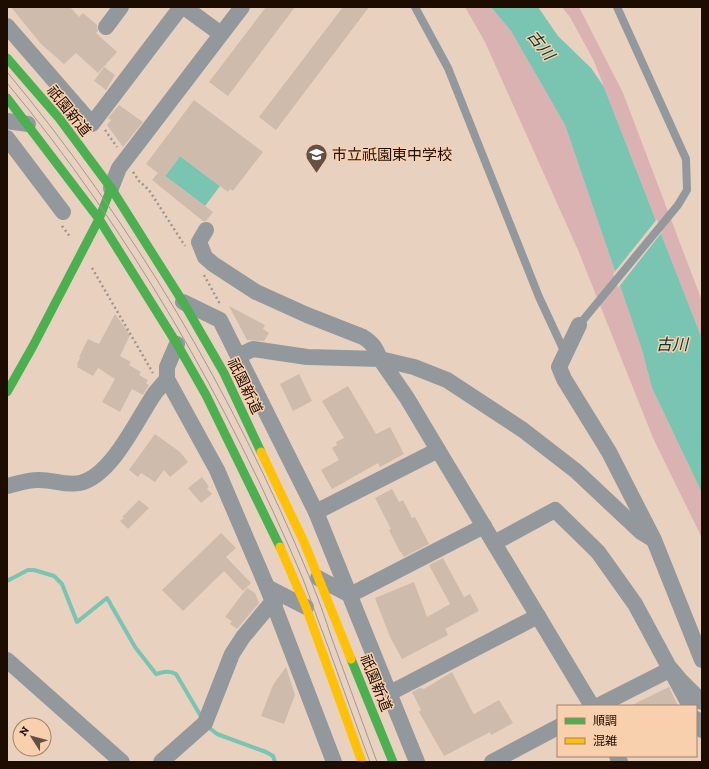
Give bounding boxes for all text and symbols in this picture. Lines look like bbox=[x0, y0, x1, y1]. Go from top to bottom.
water label: 古川 bbox=[524, 27, 560, 65]
street label: 祇園新道 bbox=[43, 82, 95, 140]
school or university icon: 市立祇園東中学校 bbox=[303, 142, 329, 175]
place label: 市立祇園東中学校 bbox=[332, 146, 452, 164]
water label: 古川 bbox=[656, 335, 690, 354]
street label: 祇園新道 bbox=[224, 355, 266, 417]
street label: 祇園新道 bbox=[356, 652, 396, 714]
legend bbox=[557, 705, 697, 757]
text: 順調 bbox=[593, 714, 617, 728]
north arrow bbox=[12, 717, 52, 757]
text: N bbox=[17, 724, 32, 739]
text: 混雑 bbox=[593, 734, 617, 748]

